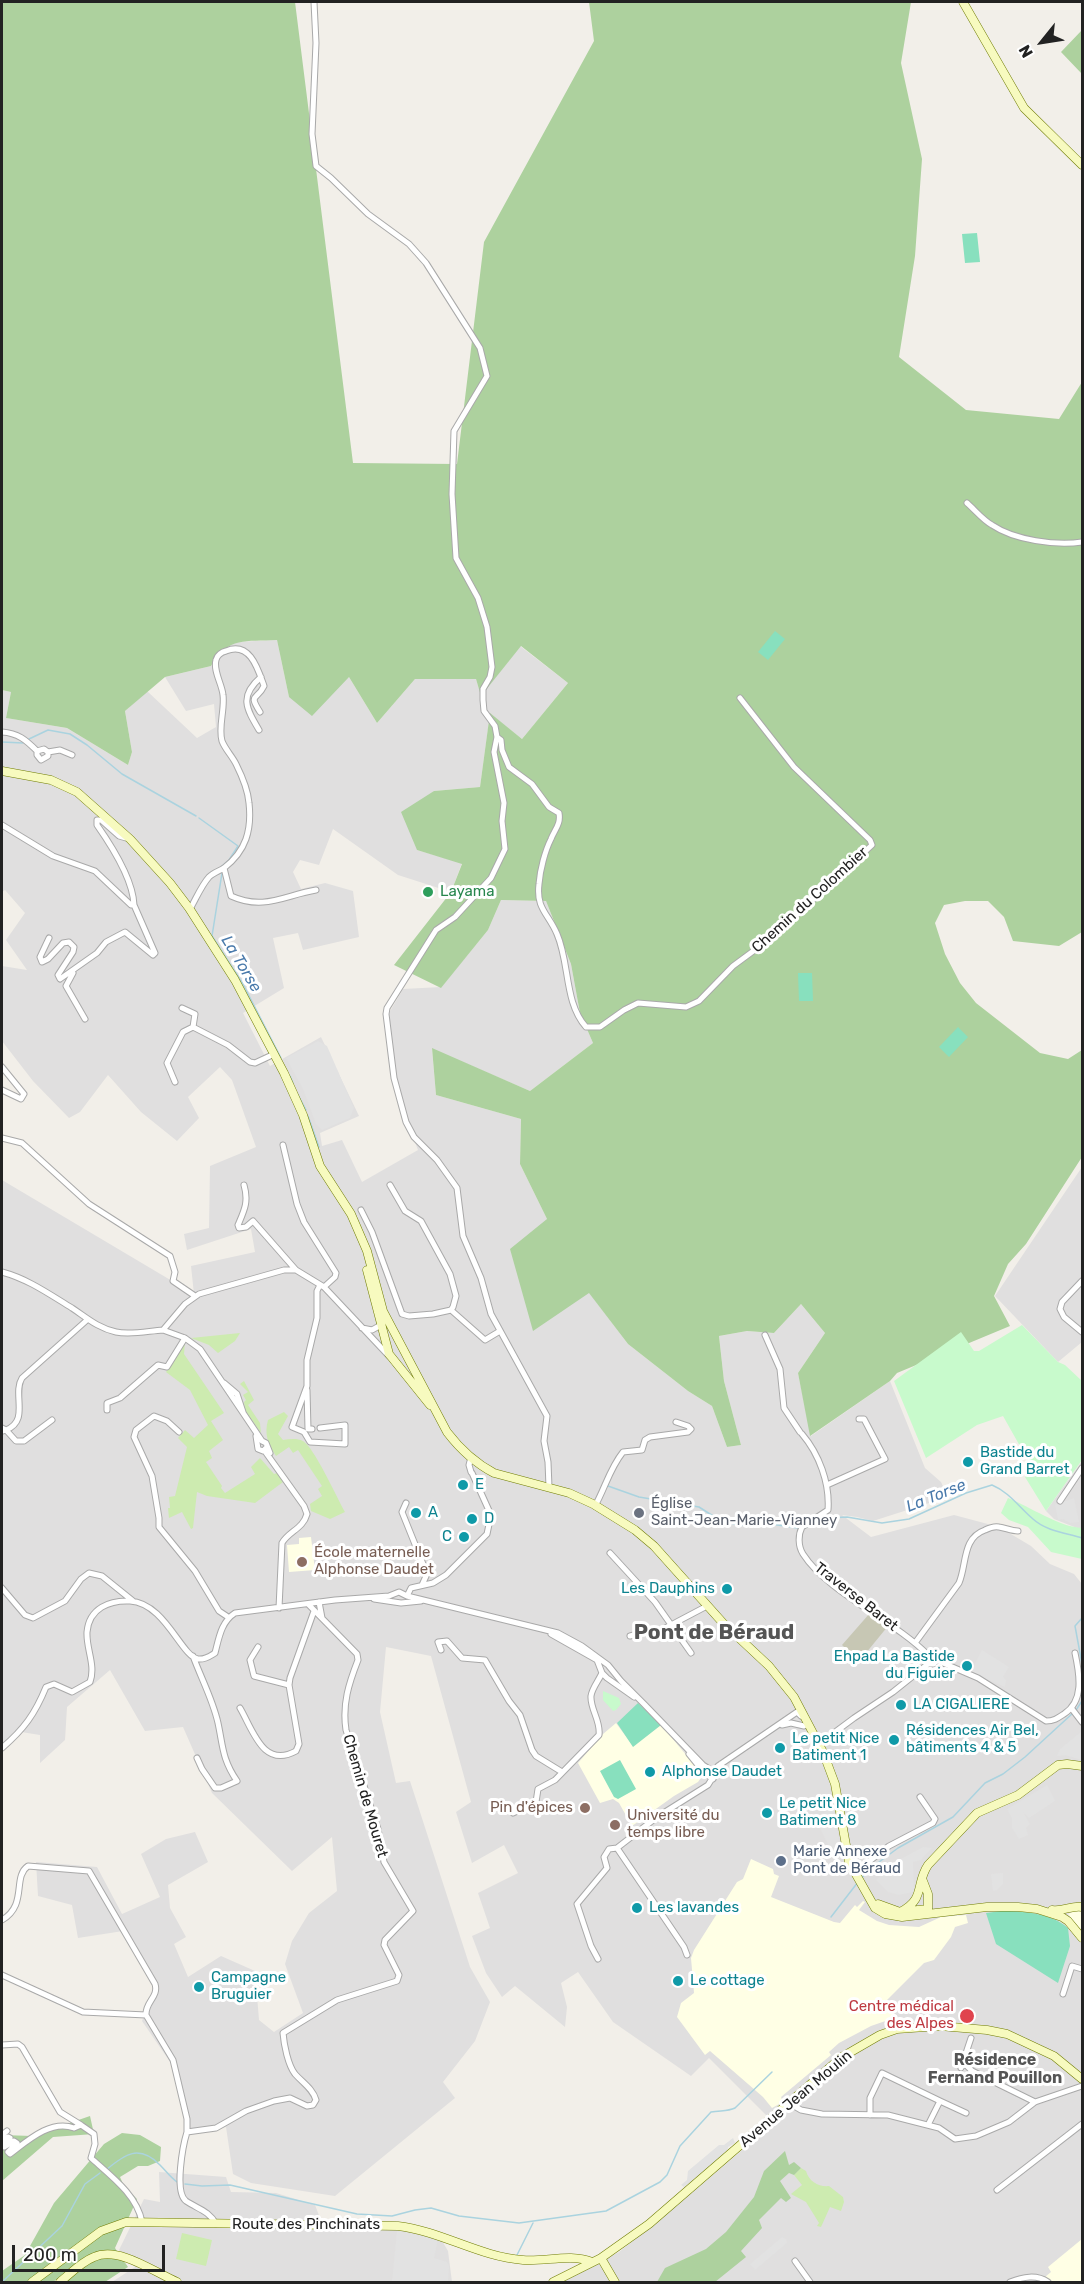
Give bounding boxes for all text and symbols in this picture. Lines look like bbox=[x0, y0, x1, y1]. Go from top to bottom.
north arrow bbox=[1012, 12, 1072, 72]
text: N bbox=[1015, 42, 1037, 61]
street label: Chemin du Colombier bbox=[748, 843, 872, 957]
place label: Layama bbox=[440, 883, 494, 901]
marker: Layama bbox=[421, 885, 435, 899]
water label: La Torse bbox=[217, 932, 265, 996]
place label: Bastide du Grand Barret bbox=[980, 1444, 1070, 1479]
marker: Bastide du Grand Barret bbox=[961, 1455, 975, 1469]
water label: La Torse bbox=[903, 1475, 969, 1517]
place label: E bbox=[475, 1476, 484, 1494]
marker: E bbox=[456, 1478, 470, 1492]
place label: Église Saint-Jean-Marie-Vianney bbox=[651, 1495, 837, 1530]
place label: A bbox=[428, 1504, 438, 1522]
marker: A bbox=[409, 1506, 423, 1520]
marker: Église Saint-Jean-Marie-Vianney bbox=[632, 1506, 646, 1520]
place label: D bbox=[484, 1510, 494, 1528]
marker: D bbox=[465, 1512, 479, 1526]
place label: C bbox=[442, 1528, 452, 1546]
marker: C bbox=[457, 1530, 471, 1544]
place label: École maternelle Alphonse Daudet bbox=[314, 1544, 434, 1579]
marker: École maternelle Alphonse Daudet bbox=[295, 1555, 309, 1569]
street label: Traverse Baret bbox=[811, 1559, 901, 1635]
place label: Les Dauphins bbox=[621, 1580, 715, 1598]
marker: Les Dauphins bbox=[720, 1582, 734, 1596]
district label: Pont de Béraud bbox=[634, 1620, 794, 1646]
place label: Ehpad La Bastide du Figuier bbox=[834, 1648, 955, 1683]
marker: Ehpad La Bastide du Figuier bbox=[960, 1659, 974, 1673]
place label: LA CIGALIERE bbox=[913, 1696, 1010, 1714]
marker: LA CIGALIERE bbox=[894, 1698, 908, 1712]
place label: Résidences Air Bel, bâtiments 4 & 5 bbox=[906, 1722, 1039, 1757]
place label: Le petit Nice Batiment 1 bbox=[792, 1730, 879, 1765]
street label: Chemin de Mouret bbox=[339, 1732, 391, 1860]
marker: Résidences Air Bel, bâtiments 4 & 5 bbox=[887, 1733, 901, 1747]
marker: Le petit Nice Batiment 1 bbox=[773, 1741, 787, 1755]
place label: Alphonse Daudet bbox=[662, 1763, 782, 1781]
marker: Alphonse Daudet bbox=[643, 1765, 657, 1779]
place label: Le petit Nice Batiment 8 bbox=[779, 1795, 866, 1830]
place label: Pin d'épices bbox=[490, 1799, 573, 1817]
marker: Pin d'épices bbox=[578, 1801, 592, 1815]
marker: Le petit Nice Batiment 8 bbox=[760, 1806, 774, 1820]
place label: Université du temps libre bbox=[627, 1807, 720, 1842]
marker: Université du temps libre bbox=[608, 1818, 622, 1832]
place label: Marie Annexe Pont de Béraud bbox=[793, 1843, 901, 1878]
marker: Marie Annexe Pont de Béraud bbox=[774, 1854, 788, 1868]
place label: Les lavandes bbox=[649, 1899, 739, 1917]
marker: Les lavandes bbox=[630, 1901, 644, 1915]
place label: Campagne Bruguier bbox=[211, 1969, 286, 2004]
place label: Le cottage bbox=[690, 1972, 765, 1990]
marker: Le cottage bbox=[671, 1974, 685, 1988]
marker: Campagne Bruguier bbox=[192, 1980, 206, 1994]
place label: Centre médical des Alpes bbox=[849, 1998, 954, 2033]
marker: Centre médical des Alpes bbox=[958, 2007, 976, 2025]
street label: Avenue Jean Moulin bbox=[736, 2047, 856, 2151]
district label: Résidence Fernand Pouillon bbox=[928, 2050, 1062, 2088]
street label: Route des Pinchinats bbox=[232, 2216, 380, 2234]
scale bar bbox=[15, 2233, 168, 2271]
text: 200 m bbox=[23, 2244, 77, 2266]

